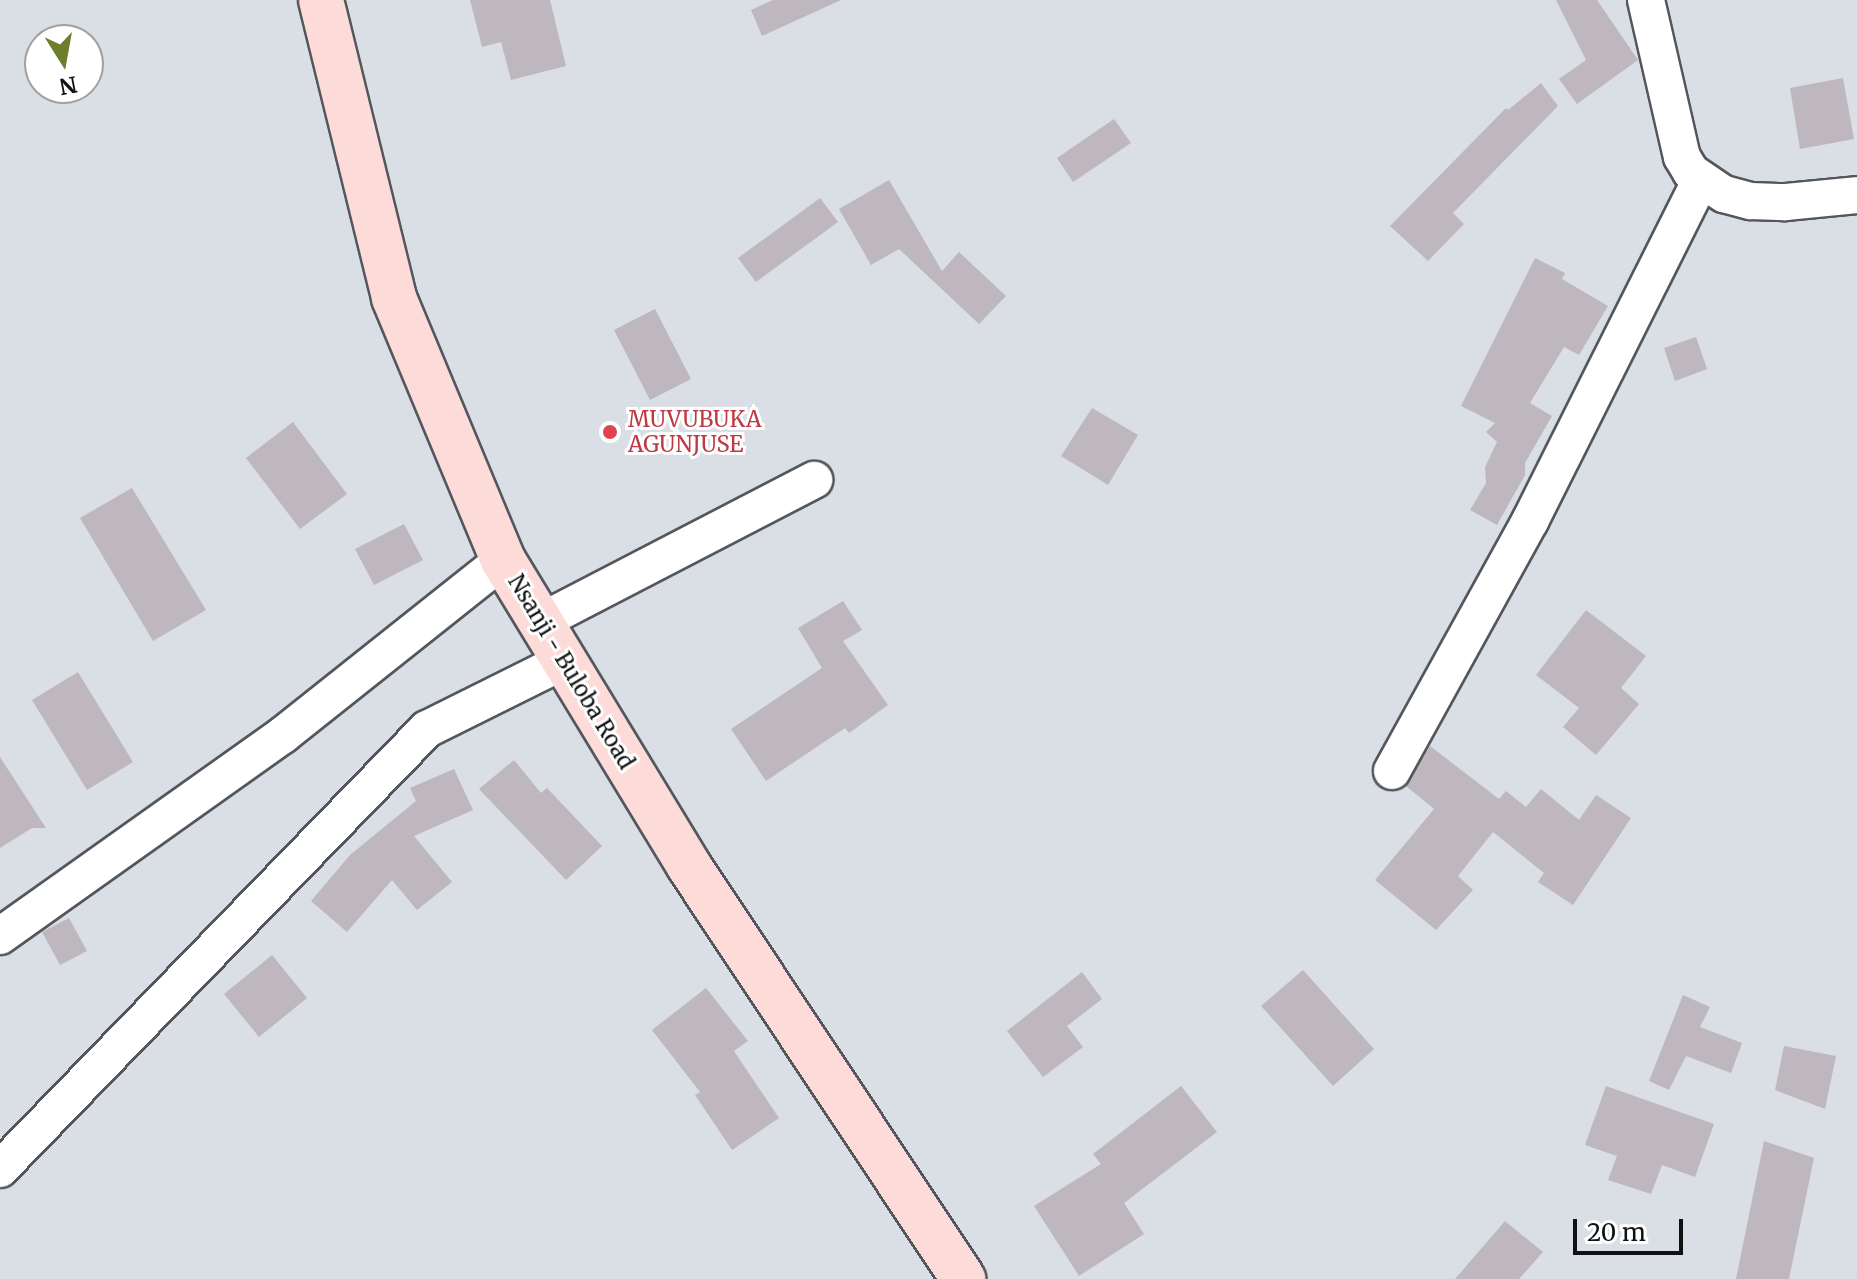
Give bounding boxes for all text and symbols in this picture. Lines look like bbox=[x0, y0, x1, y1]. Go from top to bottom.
north arrow bbox=[24, 24, 104, 104]
text: N bbox=[57, 70, 79, 101]
place label: MUVUBUKA AGUNJUSE bbox=[628, 406, 762, 458]
marker: MUVUBUKA AGUNJUSE bbox=[599, 421, 621, 443]
street label: Nsanji - Buloba Road bbox=[502, 570, 640, 774]
scale bar bbox=[1577, 1203, 1687, 1253]
text: 20 m bbox=[1587, 1217, 1646, 1248]

